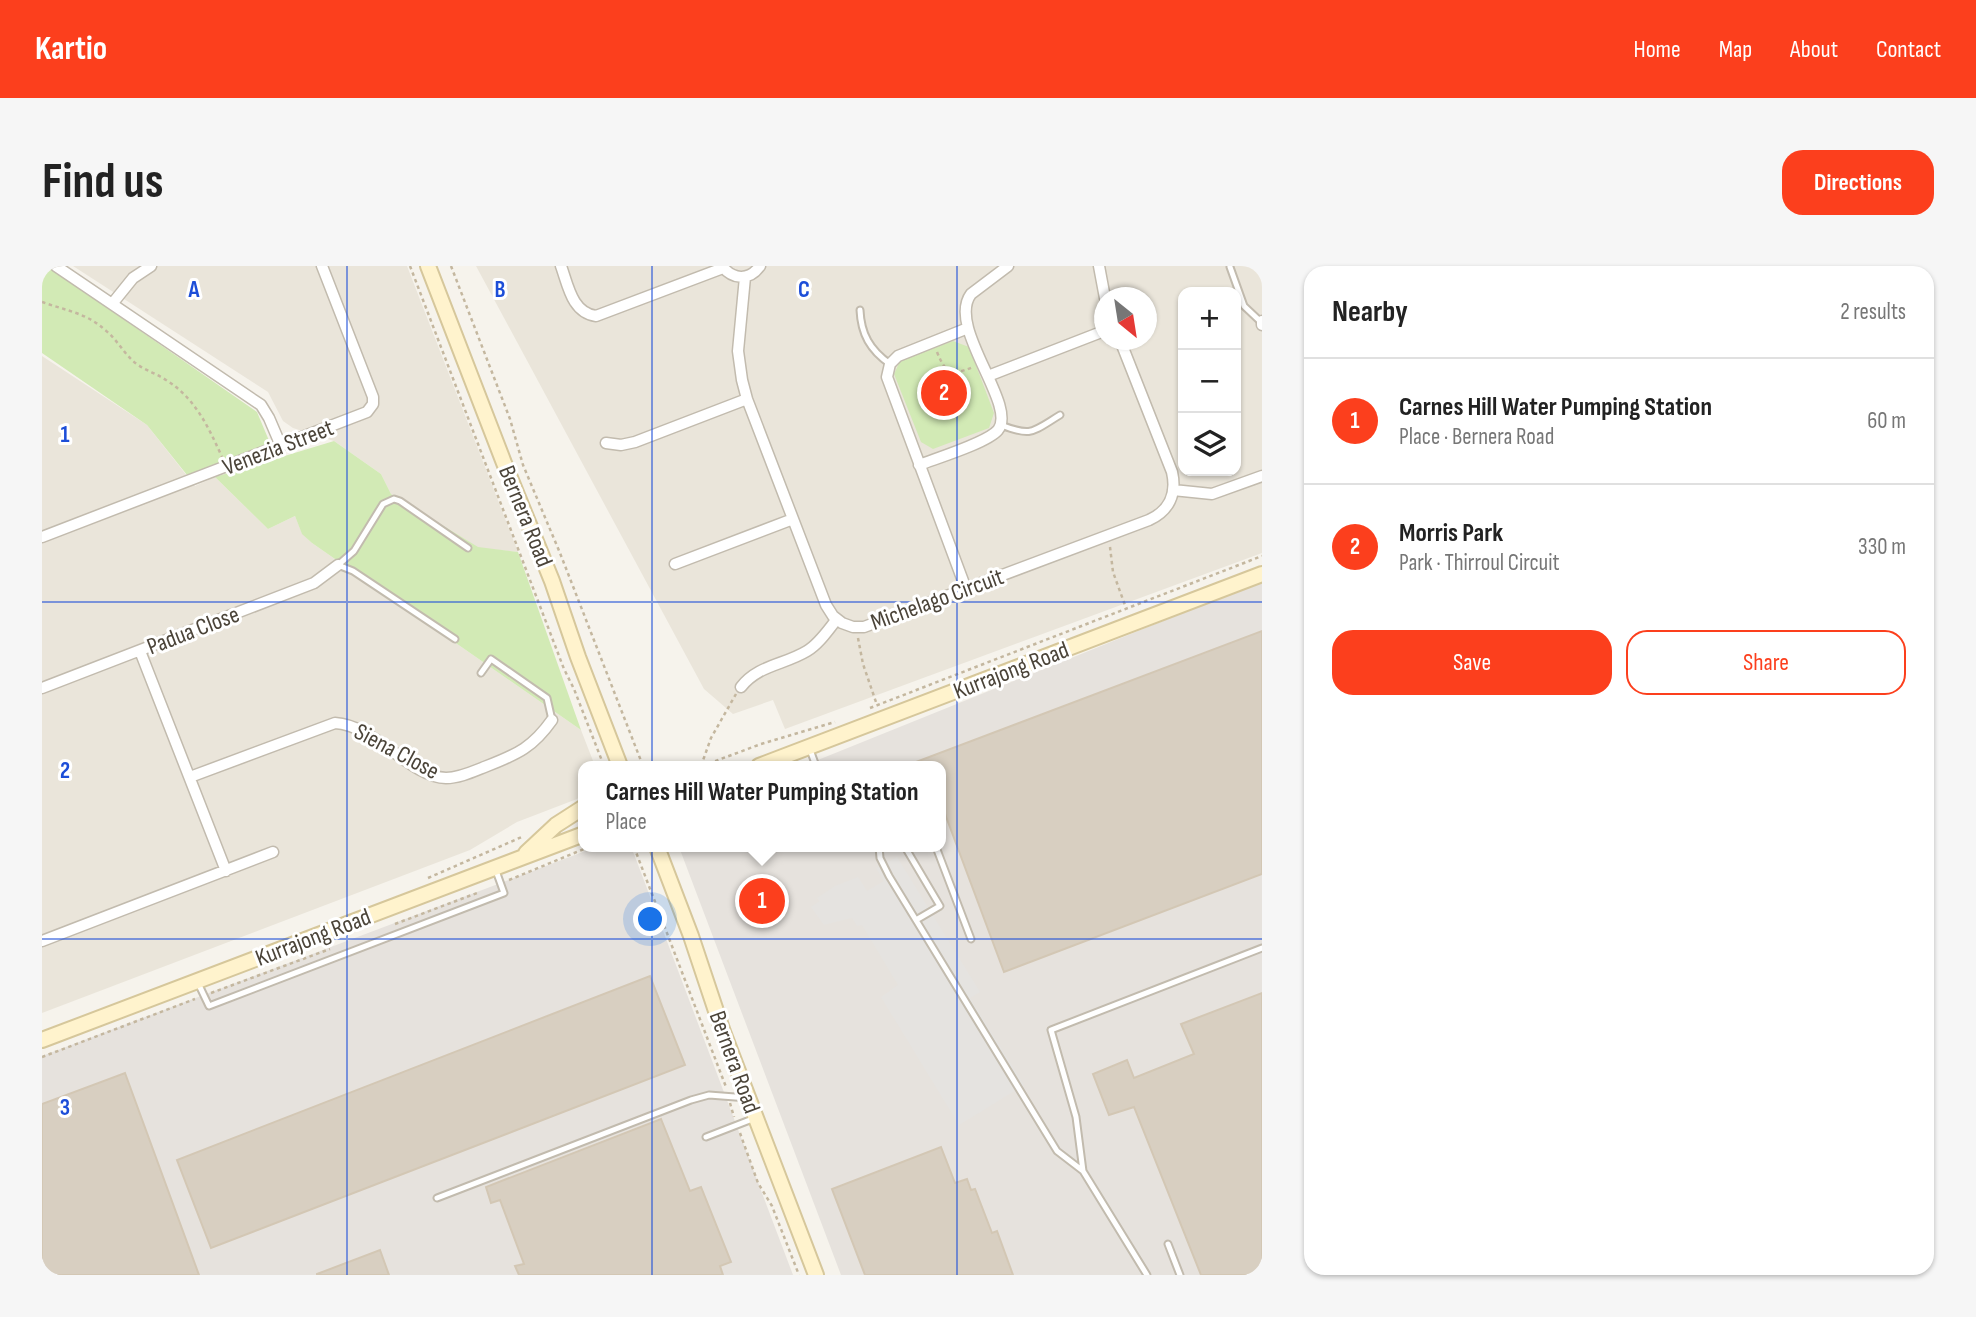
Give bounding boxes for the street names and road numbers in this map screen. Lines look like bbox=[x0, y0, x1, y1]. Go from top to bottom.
street label: Venezia Street bbox=[219, 413, 338, 482]
street label: Bernera Road bbox=[492, 461, 559, 571]
street label: Michelago Circuit bbox=[867, 562, 1008, 637]
street label: Padua Close bbox=[143, 600, 243, 661]
street label: Kurrajong Road bbox=[949, 635, 1073, 706]
street label: Siena Close bbox=[349, 717, 444, 786]
street label: Kurrajong Road bbox=[251, 902, 375, 973]
street label: Bernera Road bbox=[703, 1007, 766, 1117]

